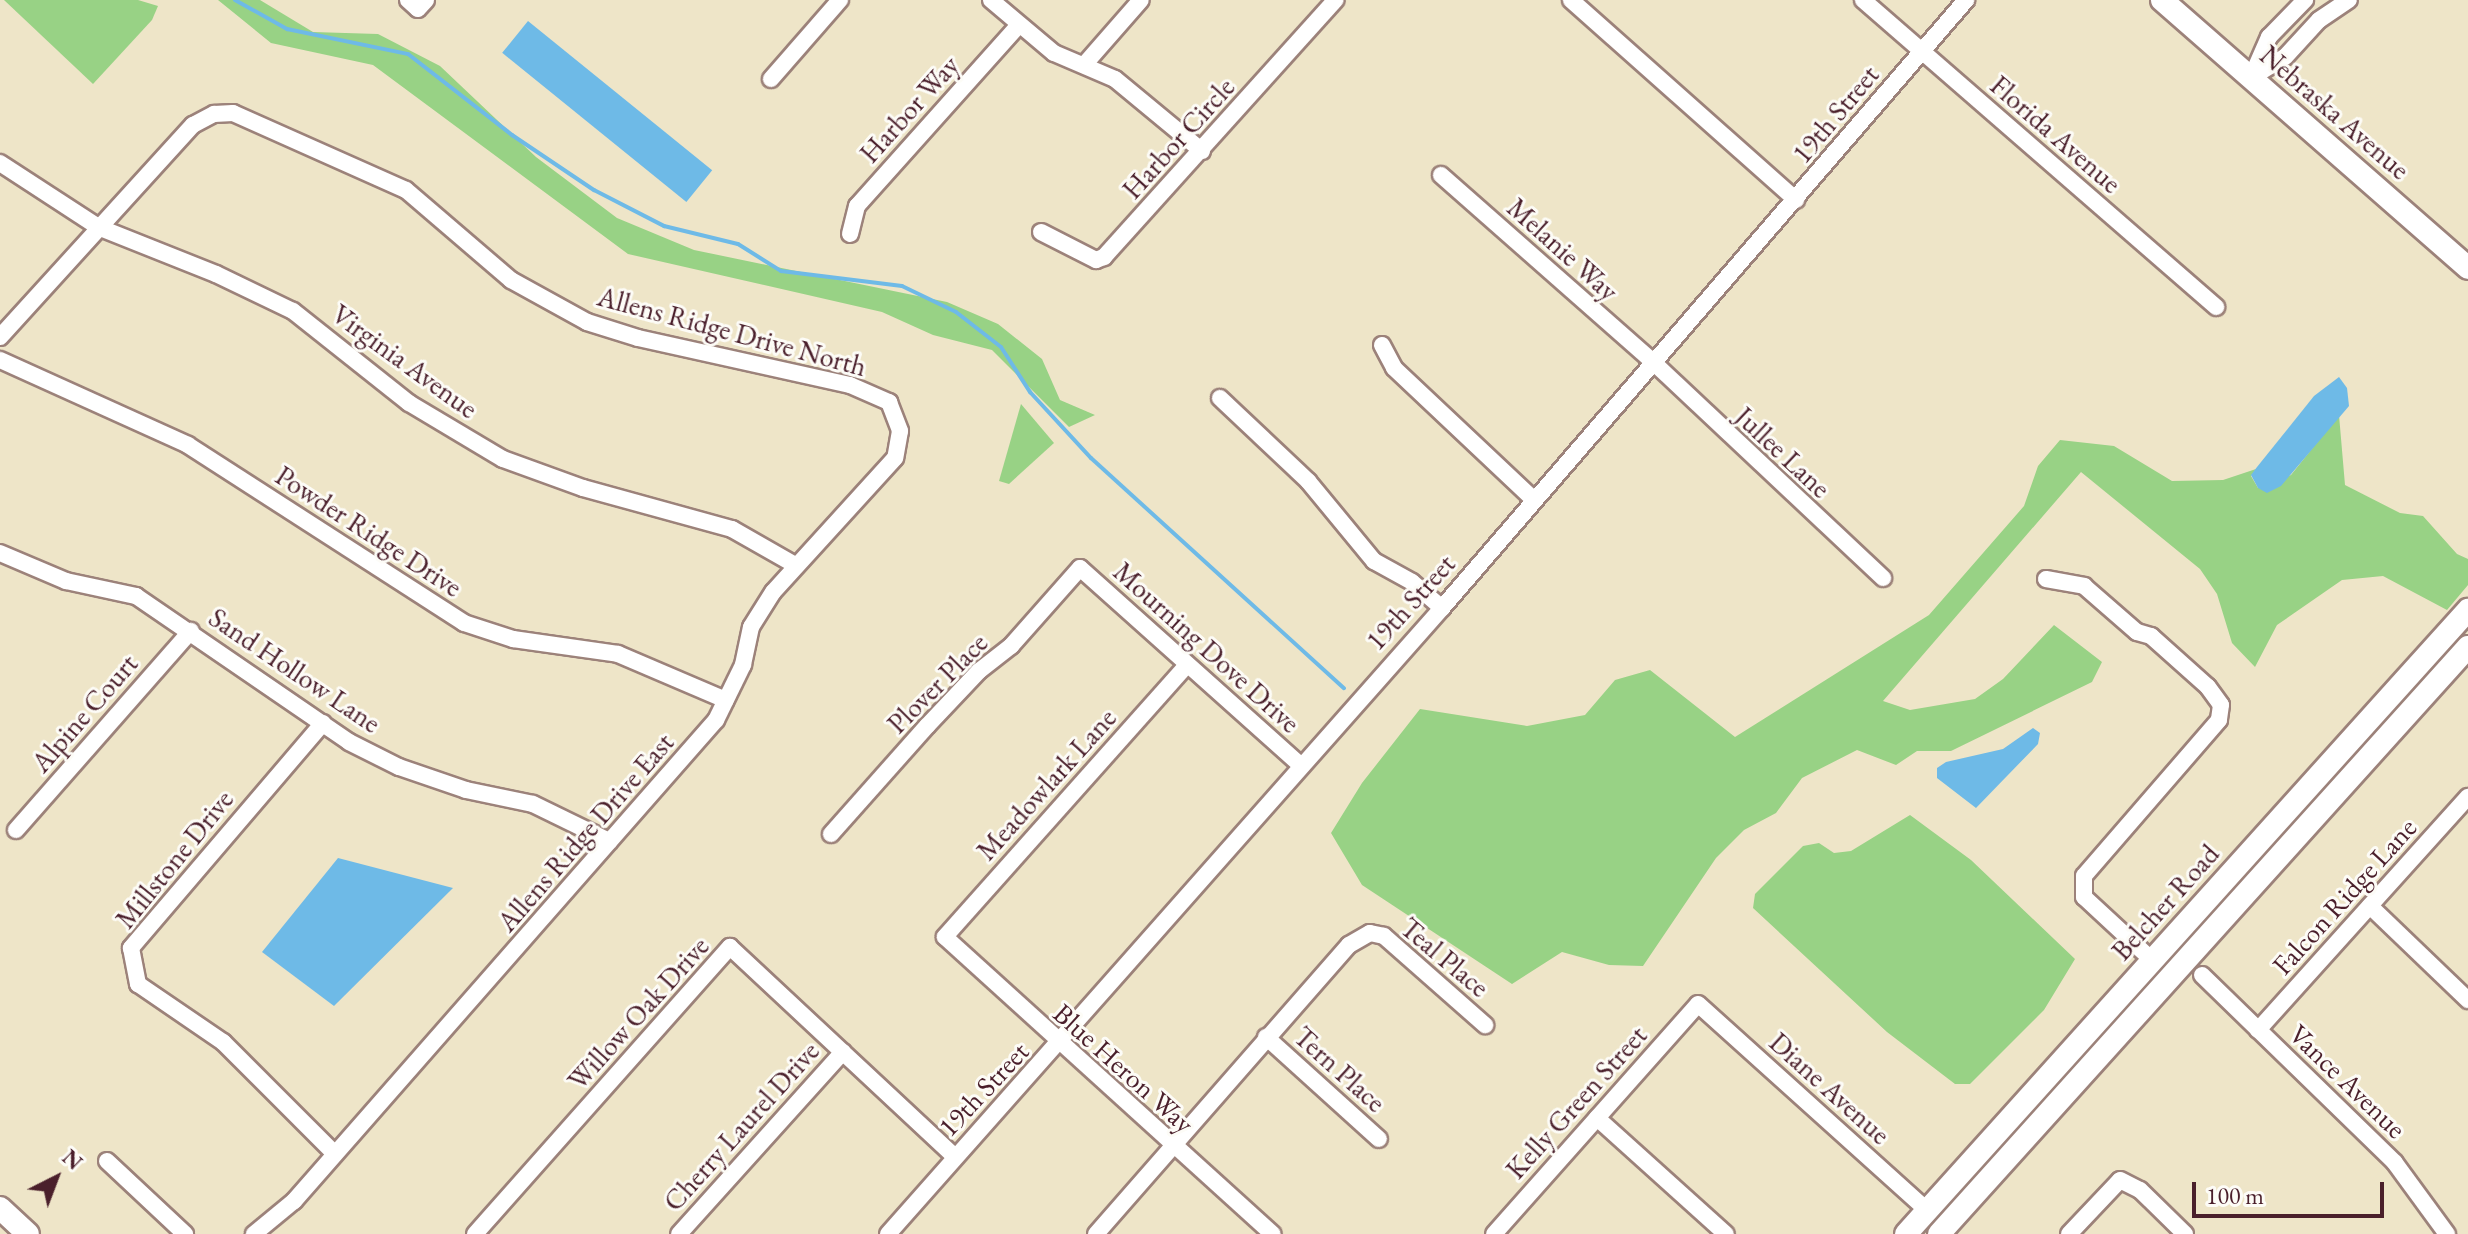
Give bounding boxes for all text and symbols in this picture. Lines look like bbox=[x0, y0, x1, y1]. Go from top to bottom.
street label: Nebraska Avenue bbox=[2253, 38, 2417, 186]
street label: Harbor Way bbox=[852, 49, 966, 169]
street label: 19th Street bbox=[1784, 58, 1886, 170]
street label: Florida Avenue bbox=[1984, 68, 2128, 200]
street label: Harbor Circle bbox=[1115, 70, 1241, 206]
street label: Melanie Way bbox=[1501, 190, 1625, 308]
street label: Allens Ridge Drive North bbox=[594, 279, 870, 383]
street label: Virginia Avenue bbox=[325, 297, 485, 425]
street label: Jullee Lane bbox=[1728, 399, 1838, 505]
street label: Powder Ridge Drive bbox=[269, 458, 469, 604]
street label: 19th Street bbox=[1358, 547, 1462, 657]
street label: Mourning Dove Drive bbox=[1107, 554, 1307, 740]
street label: Sand Hollow Lane bbox=[203, 600, 387, 740]
street label: Plover Place bbox=[880, 626, 994, 740]
street label: Alpine Court bbox=[24, 647, 144, 779]
street label: Meadowlark Lane bbox=[969, 701, 1123, 867]
street label: Allens Ridge Drive East bbox=[490, 726, 680, 938]
street label: Millstone Drive bbox=[108, 783, 240, 935]
street label: Falcon Ridge Lane bbox=[2265, 811, 2423, 981]
street label: Belcher Road bbox=[2104, 837, 2226, 967]
street label: Teal Place bbox=[1394, 910, 1496, 1004]
street label: Willow Oak Drive bbox=[560, 929, 716, 1097]
street label: Blue Heron Way bbox=[1047, 996, 1201, 1140]
street label: Vance Avenue bbox=[2282, 1017, 2414, 1145]
street label: Kelly Green Street bbox=[1498, 1018, 1654, 1186]
street label: Tern Place bbox=[1287, 1019, 1393, 1119]
street label: Diane Avenue bbox=[1763, 1025, 1897, 1151]
street label: Cherry Laurel Drive bbox=[656, 1034, 826, 1218]
street label: 19th Street bbox=[931, 1035, 1035, 1143]
north arrow bbox=[16, 1138, 96, 1218]
text: N bbox=[56, 1143, 89, 1177]
scale bar bbox=[2196, 1166, 2388, 1216]
text: 100 m bbox=[2206, 1180, 2264, 1211]

